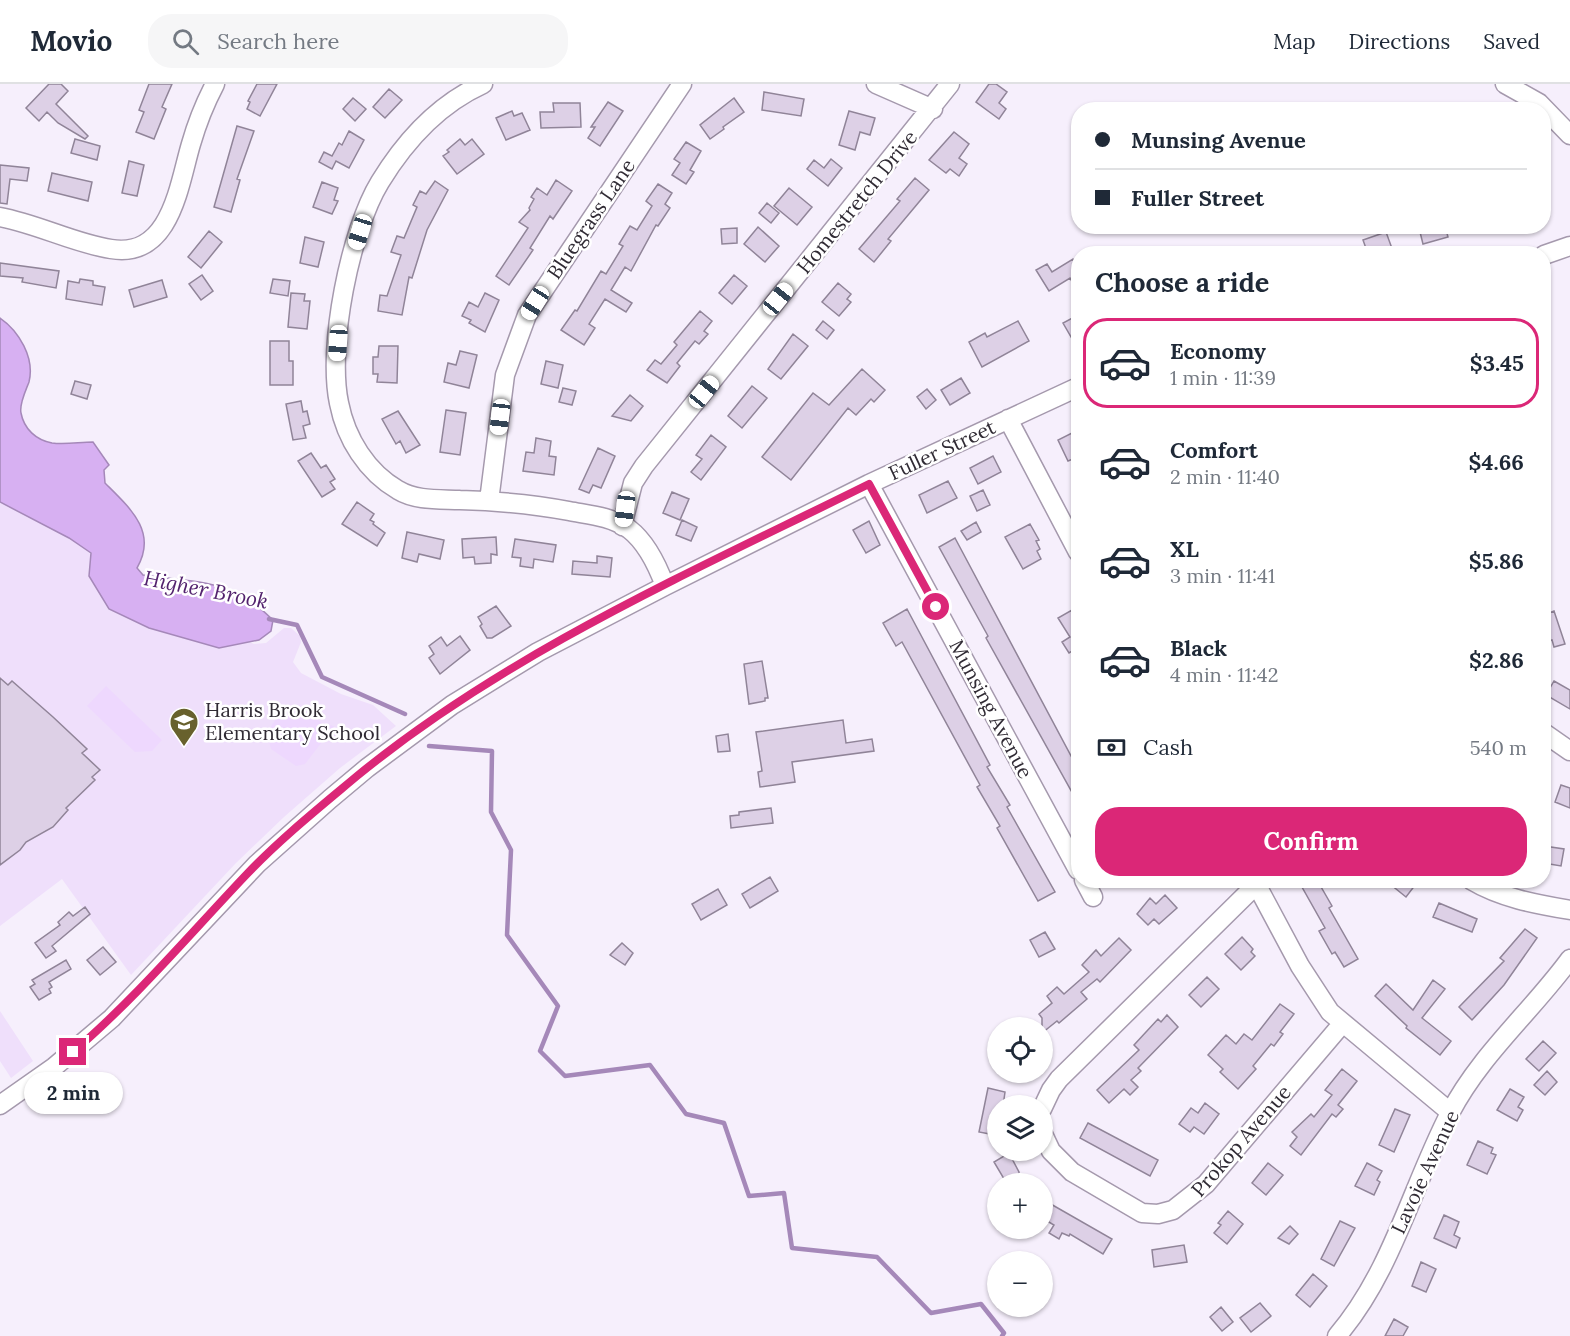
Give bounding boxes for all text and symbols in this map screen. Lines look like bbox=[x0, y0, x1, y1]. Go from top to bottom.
search box bbox=[148, 14, 568, 68]
text: Movio bbox=[30, 23, 112, 59]
icon: search bbox=[169, 25, 202, 58]
text: Search here bbox=[217, 27, 339, 55]
text: Map bbox=[1273, 28, 1316, 55]
text: Directions bbox=[1349, 28, 1450, 55]
text: Saved bbox=[1483, 28, 1540, 55]
street label: Homestretch Drive bbox=[791, 125, 922, 279]
text: Munsing Avenue bbox=[1131, 126, 1306, 154]
street label: Bluegrass Lane bbox=[541, 154, 640, 284]
text: Fuller Street bbox=[1131, 184, 1264, 212]
car bbox=[346, 212, 374, 252]
text: Choose a ride bbox=[1095, 265, 1269, 299]
car bbox=[760, 279, 796, 319]
car bbox=[518, 283, 552, 323]
car bbox=[328, 324, 348, 362]
icon: car bbox=[1098, 336, 1152, 390]
text: Economy bbox=[1170, 337, 1266, 365]
text: $3.45 bbox=[1470, 349, 1524, 377]
text: 1 min · 11:39 bbox=[1170, 365, 1276, 390]
car bbox=[686, 372, 722, 412]
car bbox=[489, 398, 511, 436]
street label: Fuller Street bbox=[884, 414, 999, 485]
icon: car bbox=[1098, 435, 1152, 489]
text: Comfort bbox=[1170, 436, 1258, 464]
text: $4.66 bbox=[1469, 448, 1524, 476]
text: 2 min · 11:40 bbox=[1170, 464, 1280, 489]
car bbox=[614, 490, 636, 528]
icon: car bbox=[1098, 534, 1152, 588]
text: XL bbox=[1170, 535, 1199, 563]
text: $5.86 bbox=[1469, 547, 1524, 575]
text: 3 min · 11:41 bbox=[1170, 563, 1275, 588]
water label: Higher Brook bbox=[142, 564, 271, 615]
route start bbox=[922, 593, 949, 620]
icon: car bbox=[1098, 633, 1152, 687]
text: Black bbox=[1170, 634, 1227, 662]
street label: Munsing Avenue bbox=[944, 635, 1039, 783]
text: $2.86 bbox=[1469, 646, 1524, 674]
text: 4 min · 11:42 bbox=[1170, 662, 1278, 687]
place label: Harris Brook Elementary School bbox=[205, 697, 380, 745]
school or university icon: Harris Brook Elementary School bbox=[168, 706, 200, 748]
icon: cash bbox=[1095, 731, 1128, 764]
text: Cash bbox=[1143, 733, 1193, 761]
text: 540 m bbox=[1470, 735, 1527, 760]
button: Confirm bbox=[1095, 807, 1527, 876]
map controls bbox=[987, 1017, 1053, 1317]
button: locate bbox=[987, 1017, 1053, 1083]
route end bbox=[59, 1038, 86, 1065]
callout: 2 min bbox=[23, 1073, 122, 1115]
text: 2 min bbox=[47, 1080, 100, 1105]
street label: Prokop Avenue bbox=[1185, 1080, 1296, 1202]
button: layers bbox=[987, 1095, 1053, 1161]
street label: Lavoie Avenue bbox=[1385, 1106, 1464, 1238]
button: + bbox=[987, 1173, 1053, 1239]
button: − bbox=[987, 1251, 1053, 1317]

